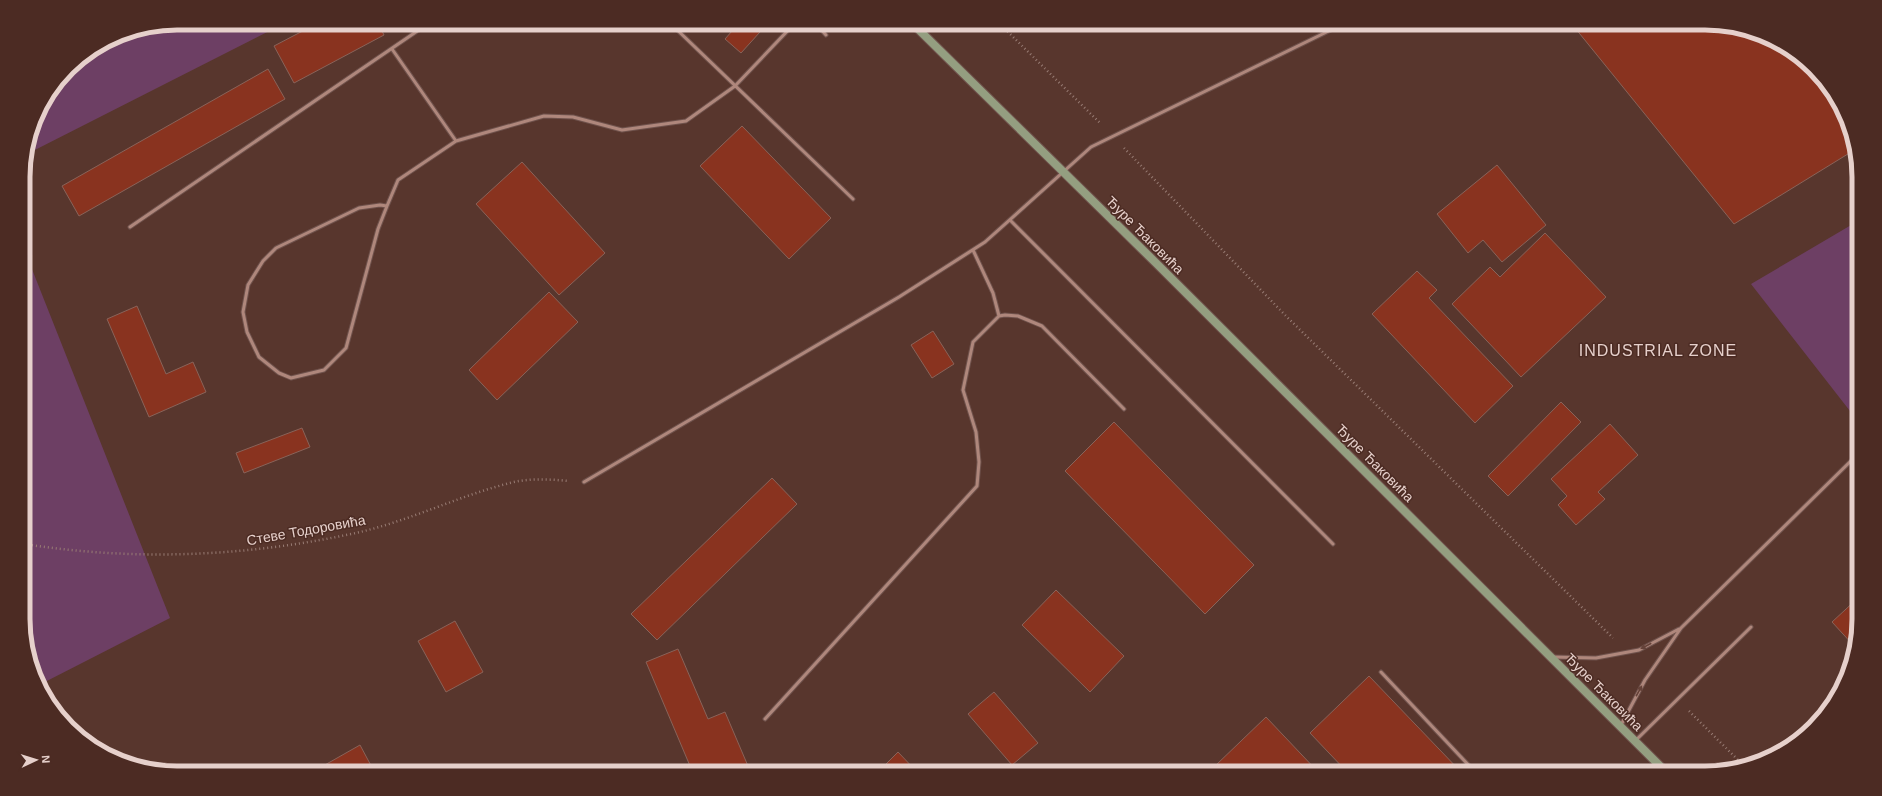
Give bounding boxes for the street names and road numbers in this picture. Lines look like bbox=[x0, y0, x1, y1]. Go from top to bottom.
street label: Ђуре Ђаковића bbox=[1103, 193, 1187, 277]
street label: Ђуре Ђаковића bbox=[1333, 421, 1417, 505]
street label: Стеве Тодоровића bbox=[245, 512, 367, 548]
street label: Ђуре Ђаковића bbox=[1562, 650, 1646, 734]

